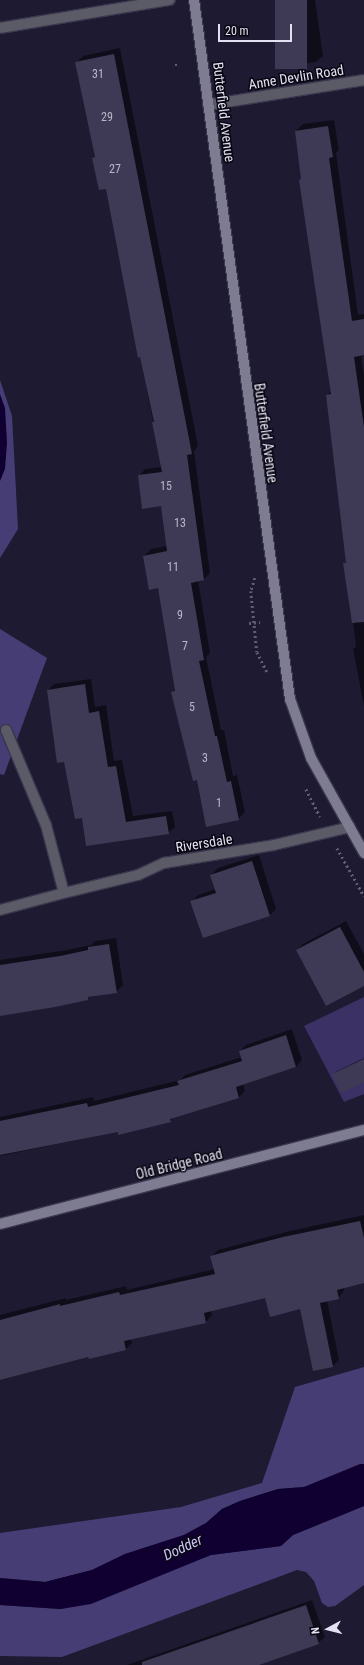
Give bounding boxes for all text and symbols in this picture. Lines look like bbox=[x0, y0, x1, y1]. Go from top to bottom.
scale bar bbox=[220, 16, 294, 42]
text: 20 m bbox=[225, 24, 249, 38]
street label: Butterfield Avenue bbox=[210, 61, 238, 163]
street label: Anne Devlin Road bbox=[247, 61, 345, 93]
house number: 31 bbox=[92, 68, 104, 82]
house number: 29 bbox=[101, 111, 113, 125]
house number: 27 bbox=[109, 163, 121, 177]
street label: Butterfield Avenue bbox=[251, 382, 281, 484]
house number: 15 bbox=[160, 480, 172, 494]
house number: 13 bbox=[174, 517, 186, 531]
house number: 11 bbox=[167, 561, 179, 575]
house number: 9 bbox=[177, 609, 183, 623]
house number: 7 bbox=[182, 640, 188, 654]
house number: 5 bbox=[189, 701, 195, 715]
house number: 3 bbox=[202, 752, 208, 766]
house number: 1 bbox=[216, 797, 222, 811]
street label: Riversdale bbox=[174, 830, 234, 856]
street label: Old Bridge Road bbox=[134, 1145, 224, 1183]
water label: Dodder bbox=[160, 1531, 206, 1565]
north arrow bbox=[308, 1609, 348, 1649]
text: N bbox=[309, 1626, 322, 1635]

